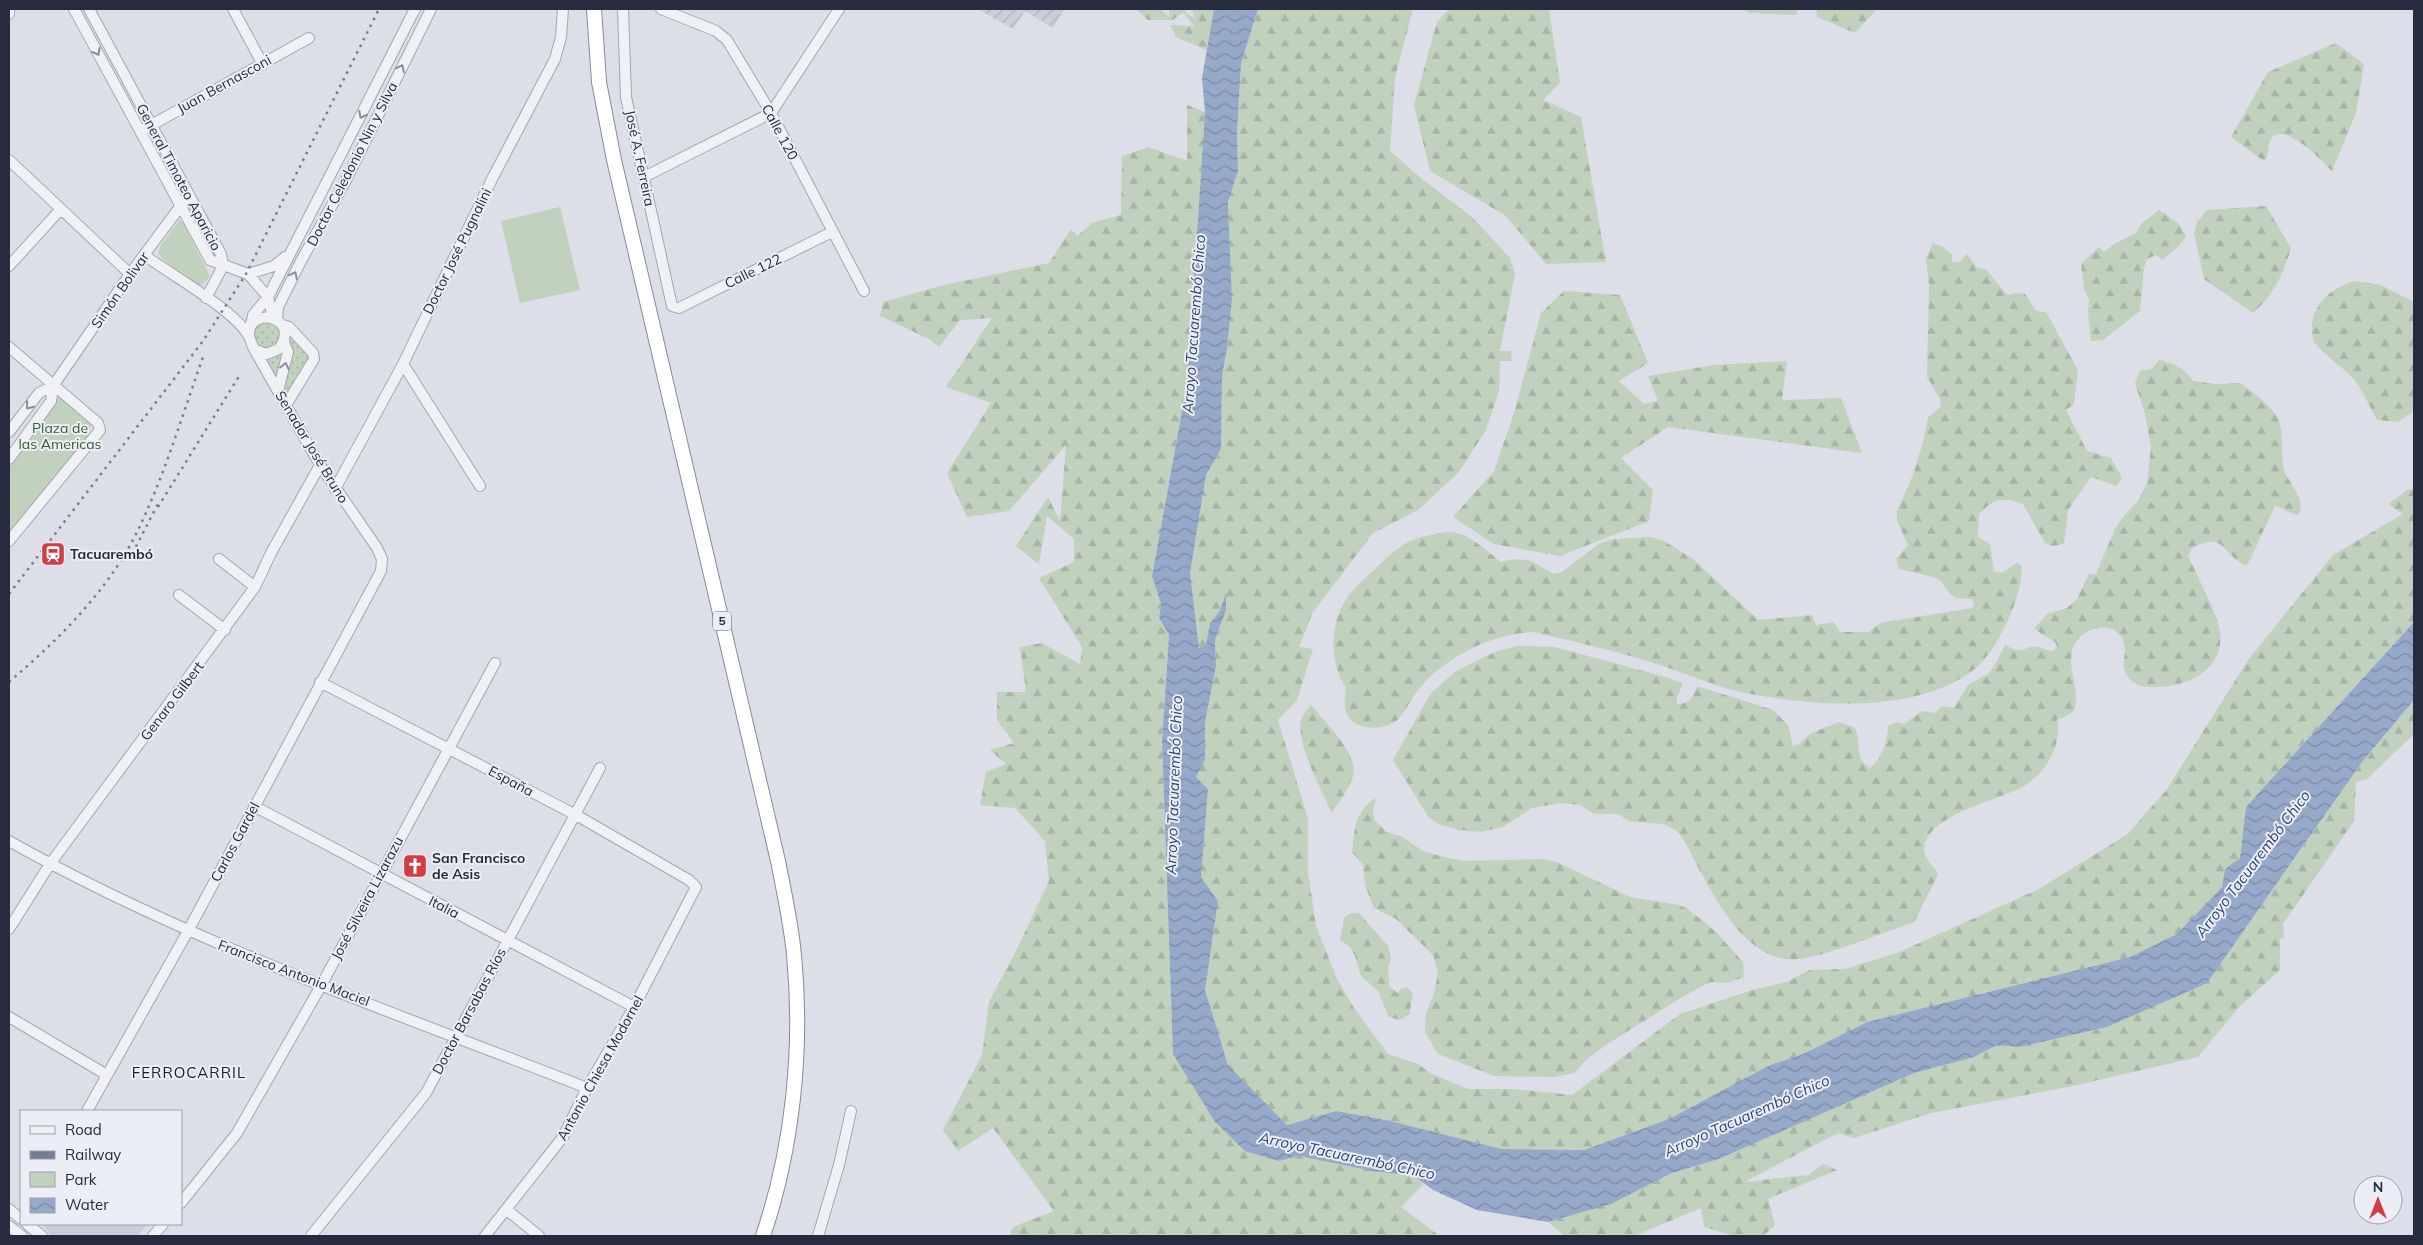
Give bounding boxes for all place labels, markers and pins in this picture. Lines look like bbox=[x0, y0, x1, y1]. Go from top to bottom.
station icon: Tacuarembó bbox=[40, 541, 66, 567]
place label: Tacuarembó bbox=[70, 545, 153, 563]
place label: San Francisco de Asis bbox=[432, 849, 525, 883]
church icon: San Francisco de Asis bbox=[402, 853, 428, 879]

